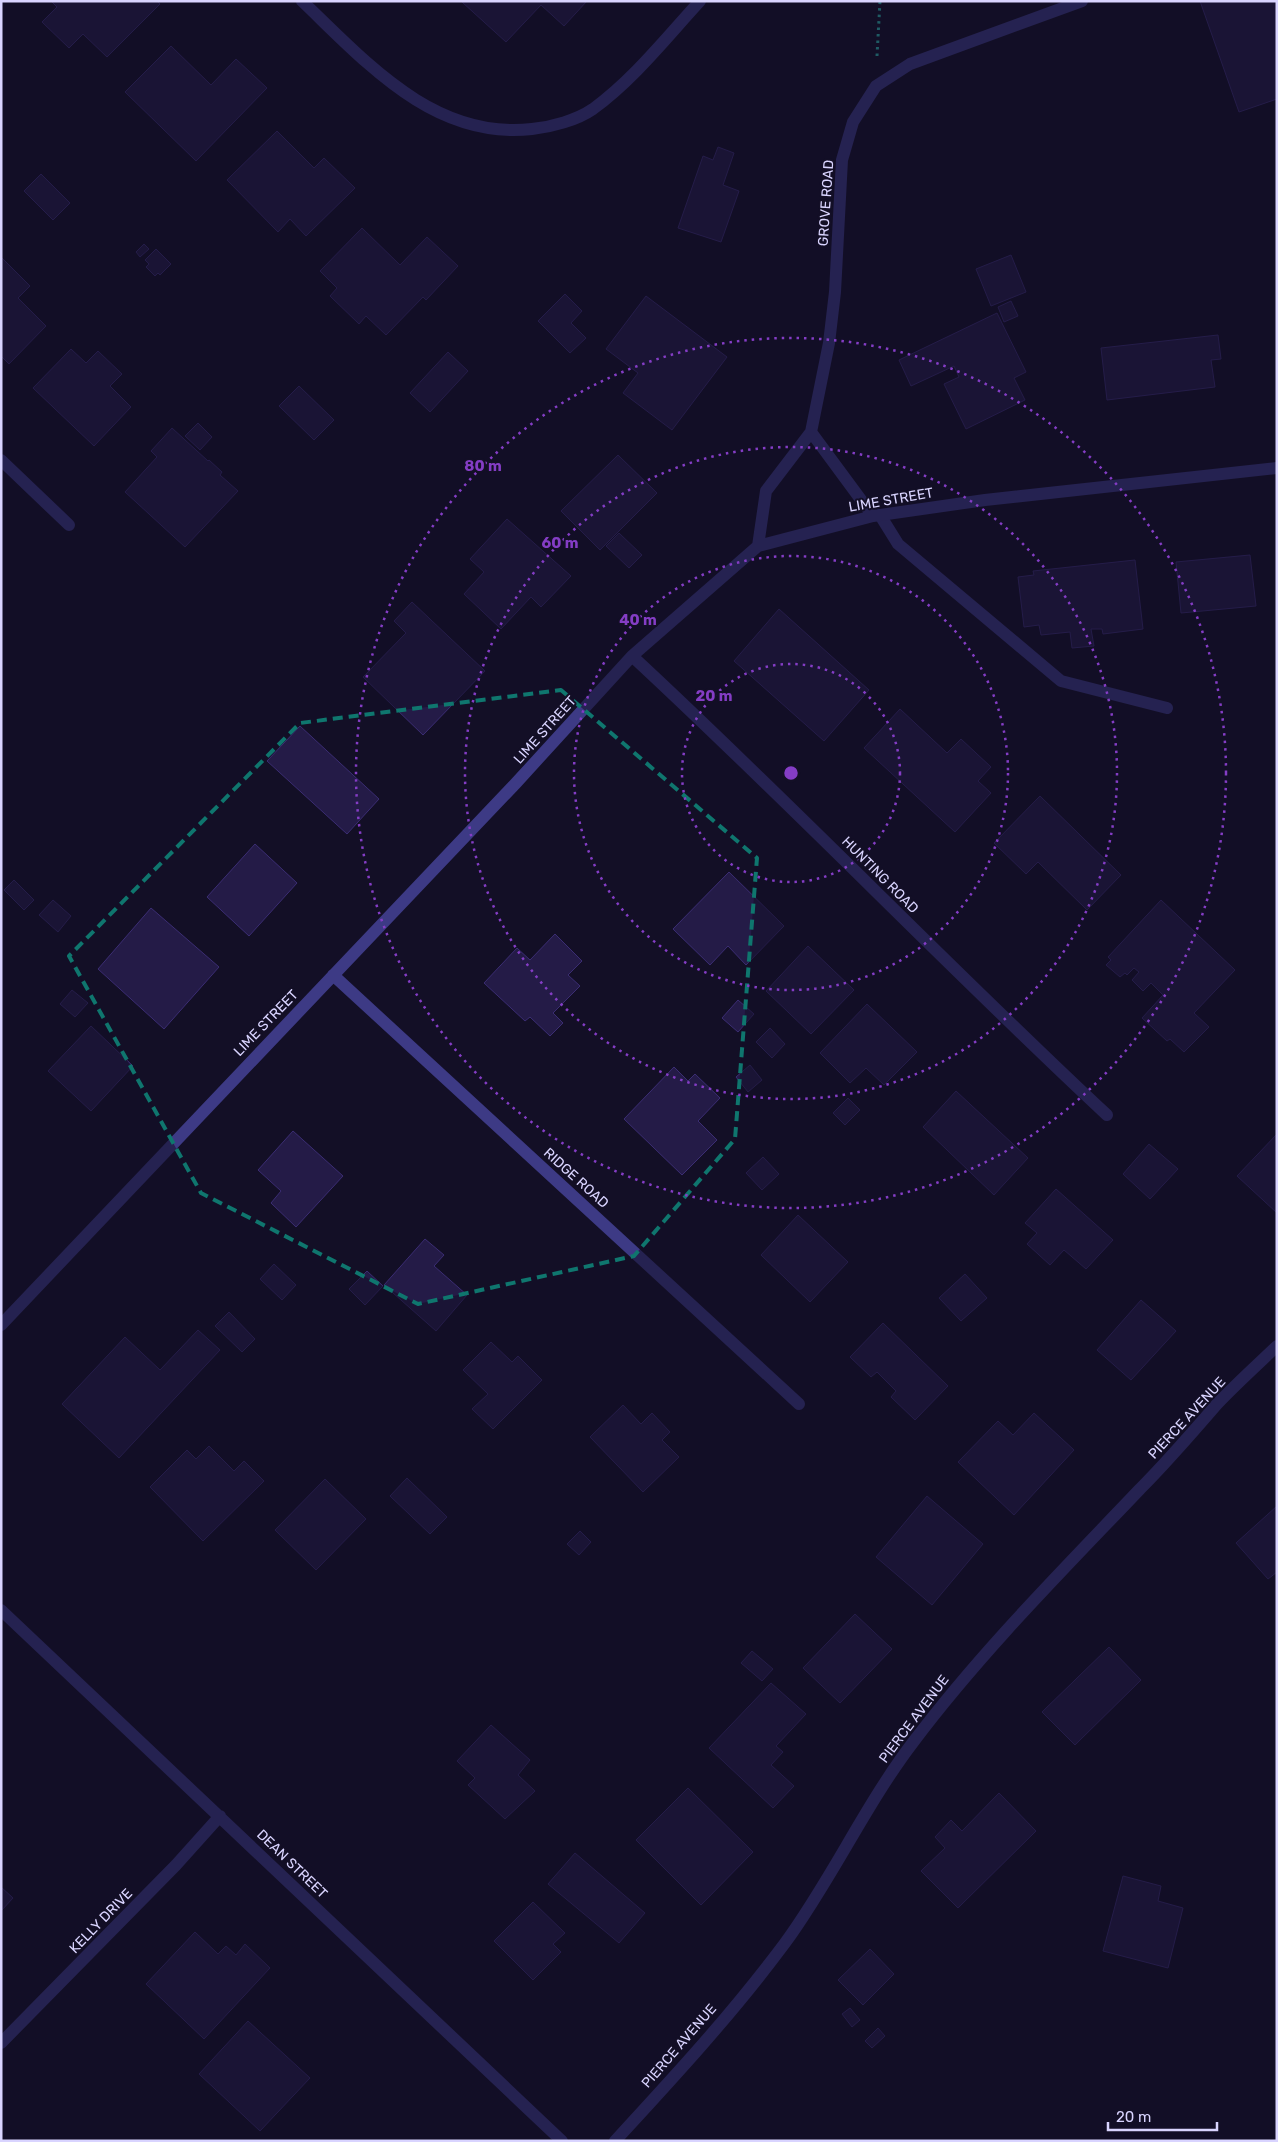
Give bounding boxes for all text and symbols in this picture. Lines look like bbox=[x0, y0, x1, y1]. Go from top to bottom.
street label: GROVE ROAD bbox=[815, 159, 837, 247]
text: 80 m bbox=[464, 457, 502, 475]
street label: LIME STREET bbox=[847, 484, 935, 516]
text: 60 m bbox=[542, 534, 578, 552]
text: 40 m bbox=[619, 611, 657, 629]
text: 20 m bbox=[696, 687, 732, 705]
street label: LIME STREET bbox=[510, 692, 580, 768]
centre of rings bbox=[782, 764, 800, 782]
street label: HUNTING ROAD bbox=[838, 833, 922, 917]
street label: LIME STREET bbox=[230, 986, 302, 1060]
street label: RIDGE ROAD bbox=[540, 1144, 612, 1212]
street label: PIERCE AVENUE bbox=[1145, 1374, 1229, 1462]
street label: PIERCE AVENUE bbox=[875, 1672, 953, 1766]
street label: DEAN STREET bbox=[253, 1826, 331, 1902]
street label: KELLY DRIVE bbox=[66, 1885, 136, 1957]
street label: PIERCE AVENUE bbox=[638, 2001, 720, 2091]
scale bar bbox=[1108, 2100, 1217, 2132]
text: 20 m bbox=[1116, 2108, 1151, 2126]

